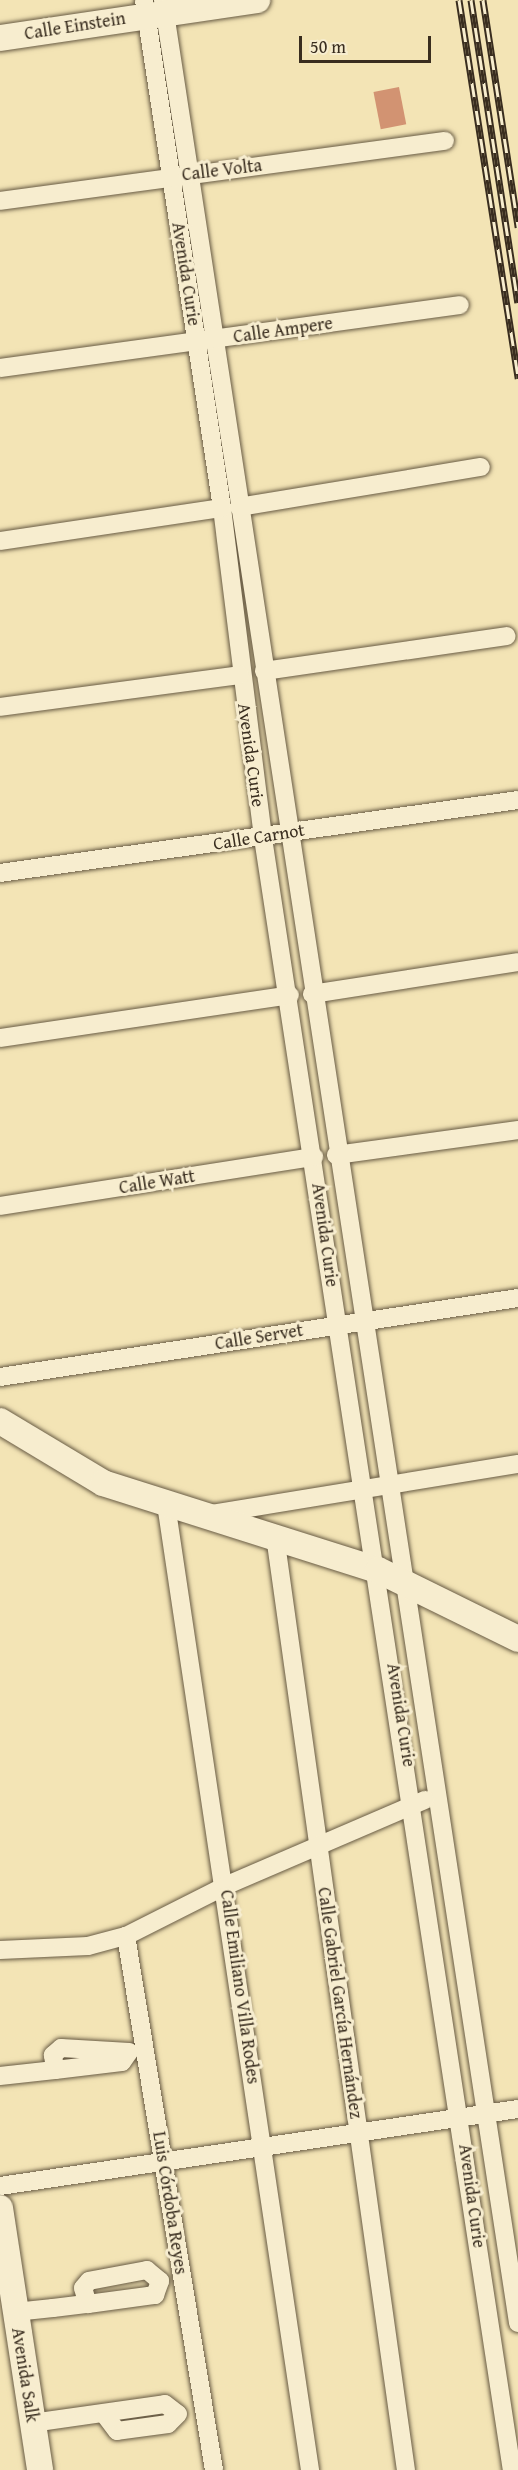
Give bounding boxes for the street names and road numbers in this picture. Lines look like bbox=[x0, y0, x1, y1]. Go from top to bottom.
street label: Calle Einstein bbox=[23, 7, 127, 45]
street label: Calle Volta bbox=[181, 154, 263, 186]
street label: Avenida Curie bbox=[167, 221, 205, 327]
street label: Calle Ampere bbox=[232, 312, 334, 348]
street label: Avenida Curie bbox=[233, 702, 269, 808]
street label: Calle Carnot bbox=[212, 819, 306, 855]
street label: Calle Watt bbox=[117, 1165, 197, 1199]
street label: Avenida Curie bbox=[307, 1182, 343, 1288]
street label: Calle Servet bbox=[213, 1319, 305, 1355]
street label: Avenida Curie bbox=[382, 1662, 420, 1768]
street label: Calle Gabriel García Hernández bbox=[313, 1886, 367, 2120]
street label: Calle Emiliano Villa Rodes bbox=[216, 1889, 264, 2085]
street label: Luis Córdoba Reyes bbox=[148, 2130, 192, 2276]
street label: Avenida Curie bbox=[454, 2143, 490, 2249]
street label: Avenida Salk bbox=[7, 2326, 43, 2424]

